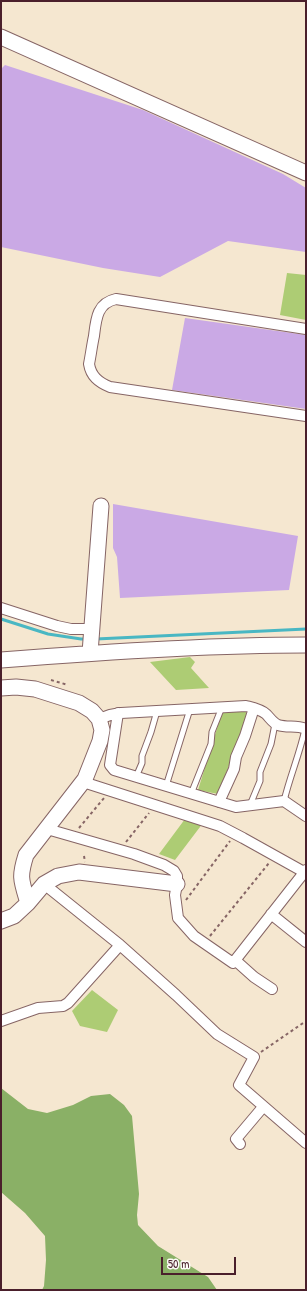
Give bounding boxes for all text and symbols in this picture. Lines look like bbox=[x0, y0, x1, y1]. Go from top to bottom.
scale bar bbox=[163, 1249, 238, 1275]
text: 50 m bbox=[168, 1255, 189, 1272]

